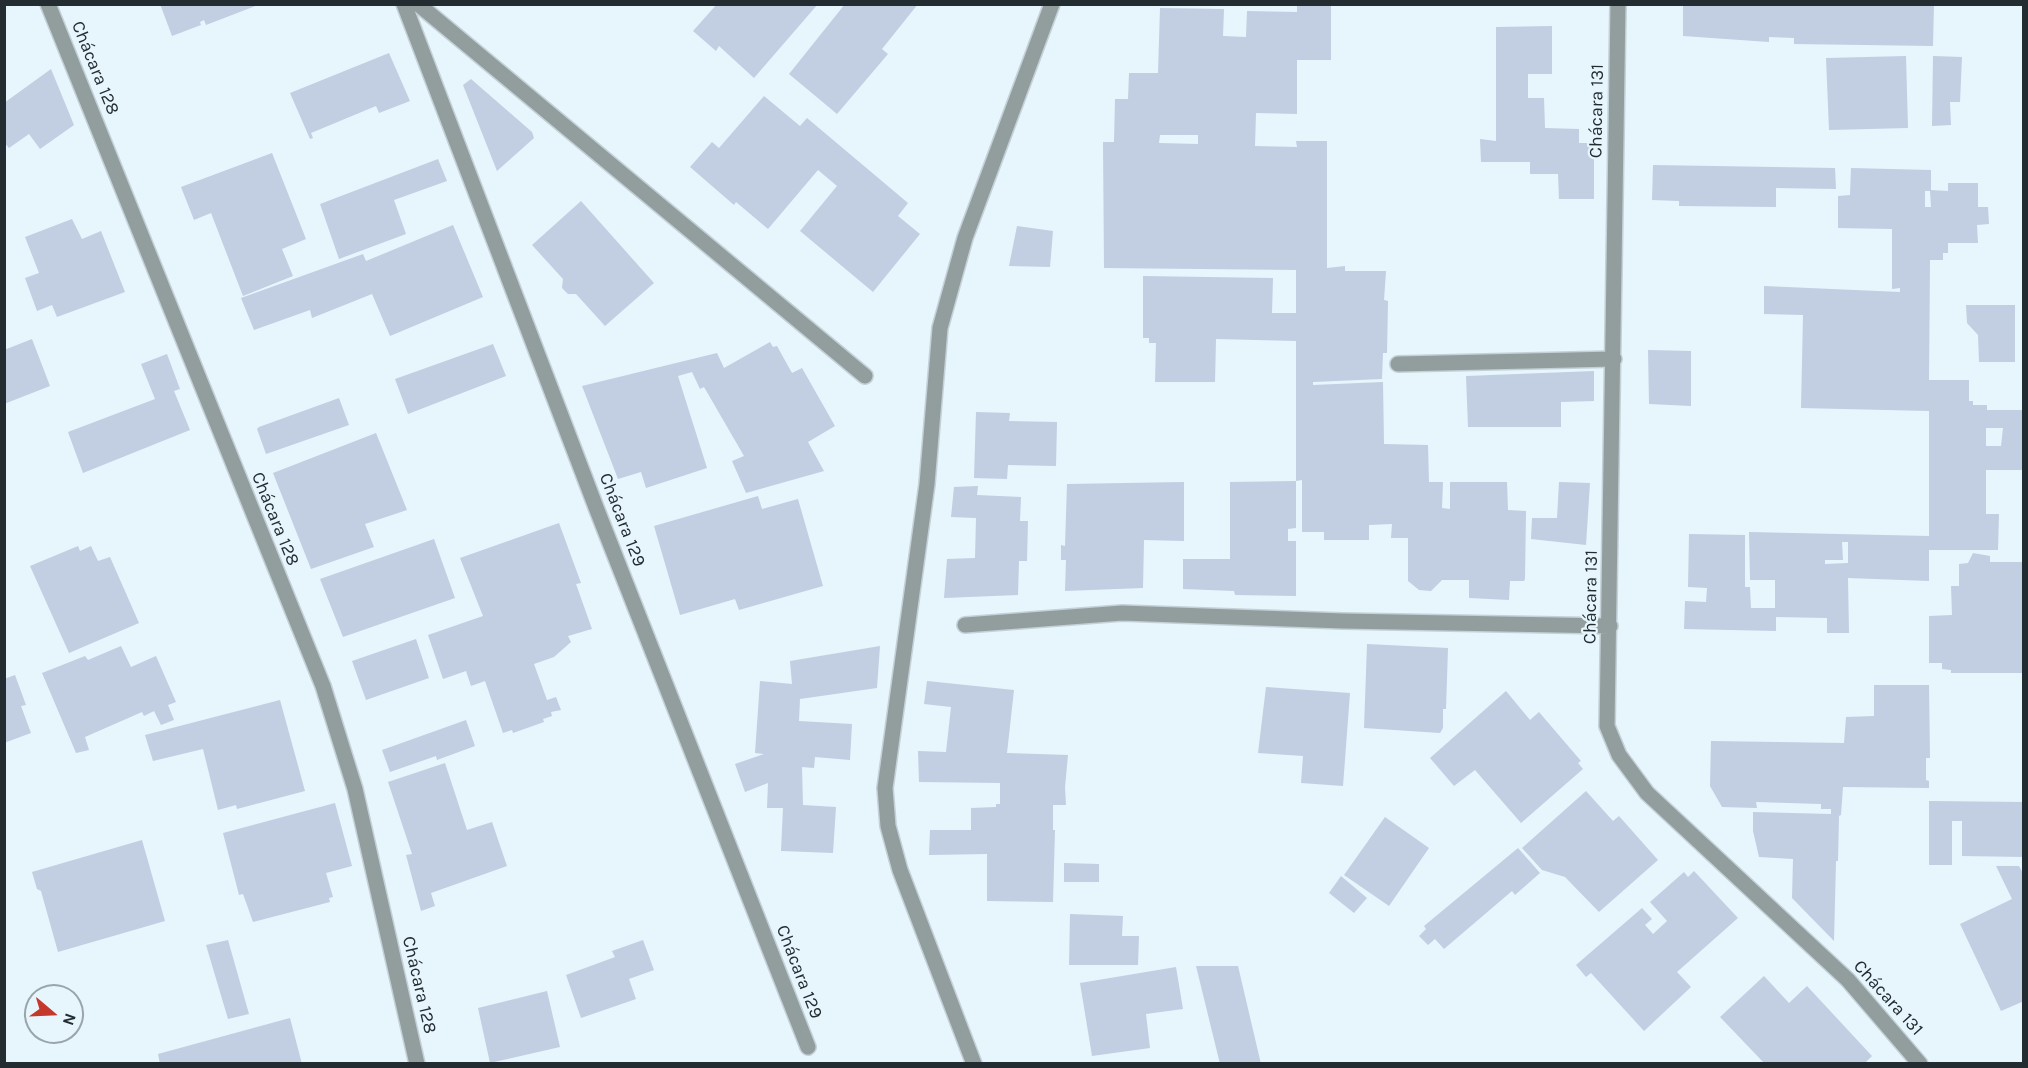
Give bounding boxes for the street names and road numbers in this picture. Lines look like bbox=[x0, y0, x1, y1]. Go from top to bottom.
street label: Chácara 128 bbox=[66, 18, 124, 118]
street label: Chácara 131 bbox=[1585, 64, 1609, 158]
street label: Chácara 128 bbox=[246, 469, 304, 569]
street label: Chácara 129 bbox=[594, 470, 650, 570]
street label: Chácara 131 bbox=[1579, 550, 1603, 644]
street label: Chácara 129 bbox=[771, 922, 827, 1022]
street label: Chácara 128 bbox=[397, 934, 441, 1036]
street label: Chácara 131 bbox=[1848, 956, 1928, 1040]

